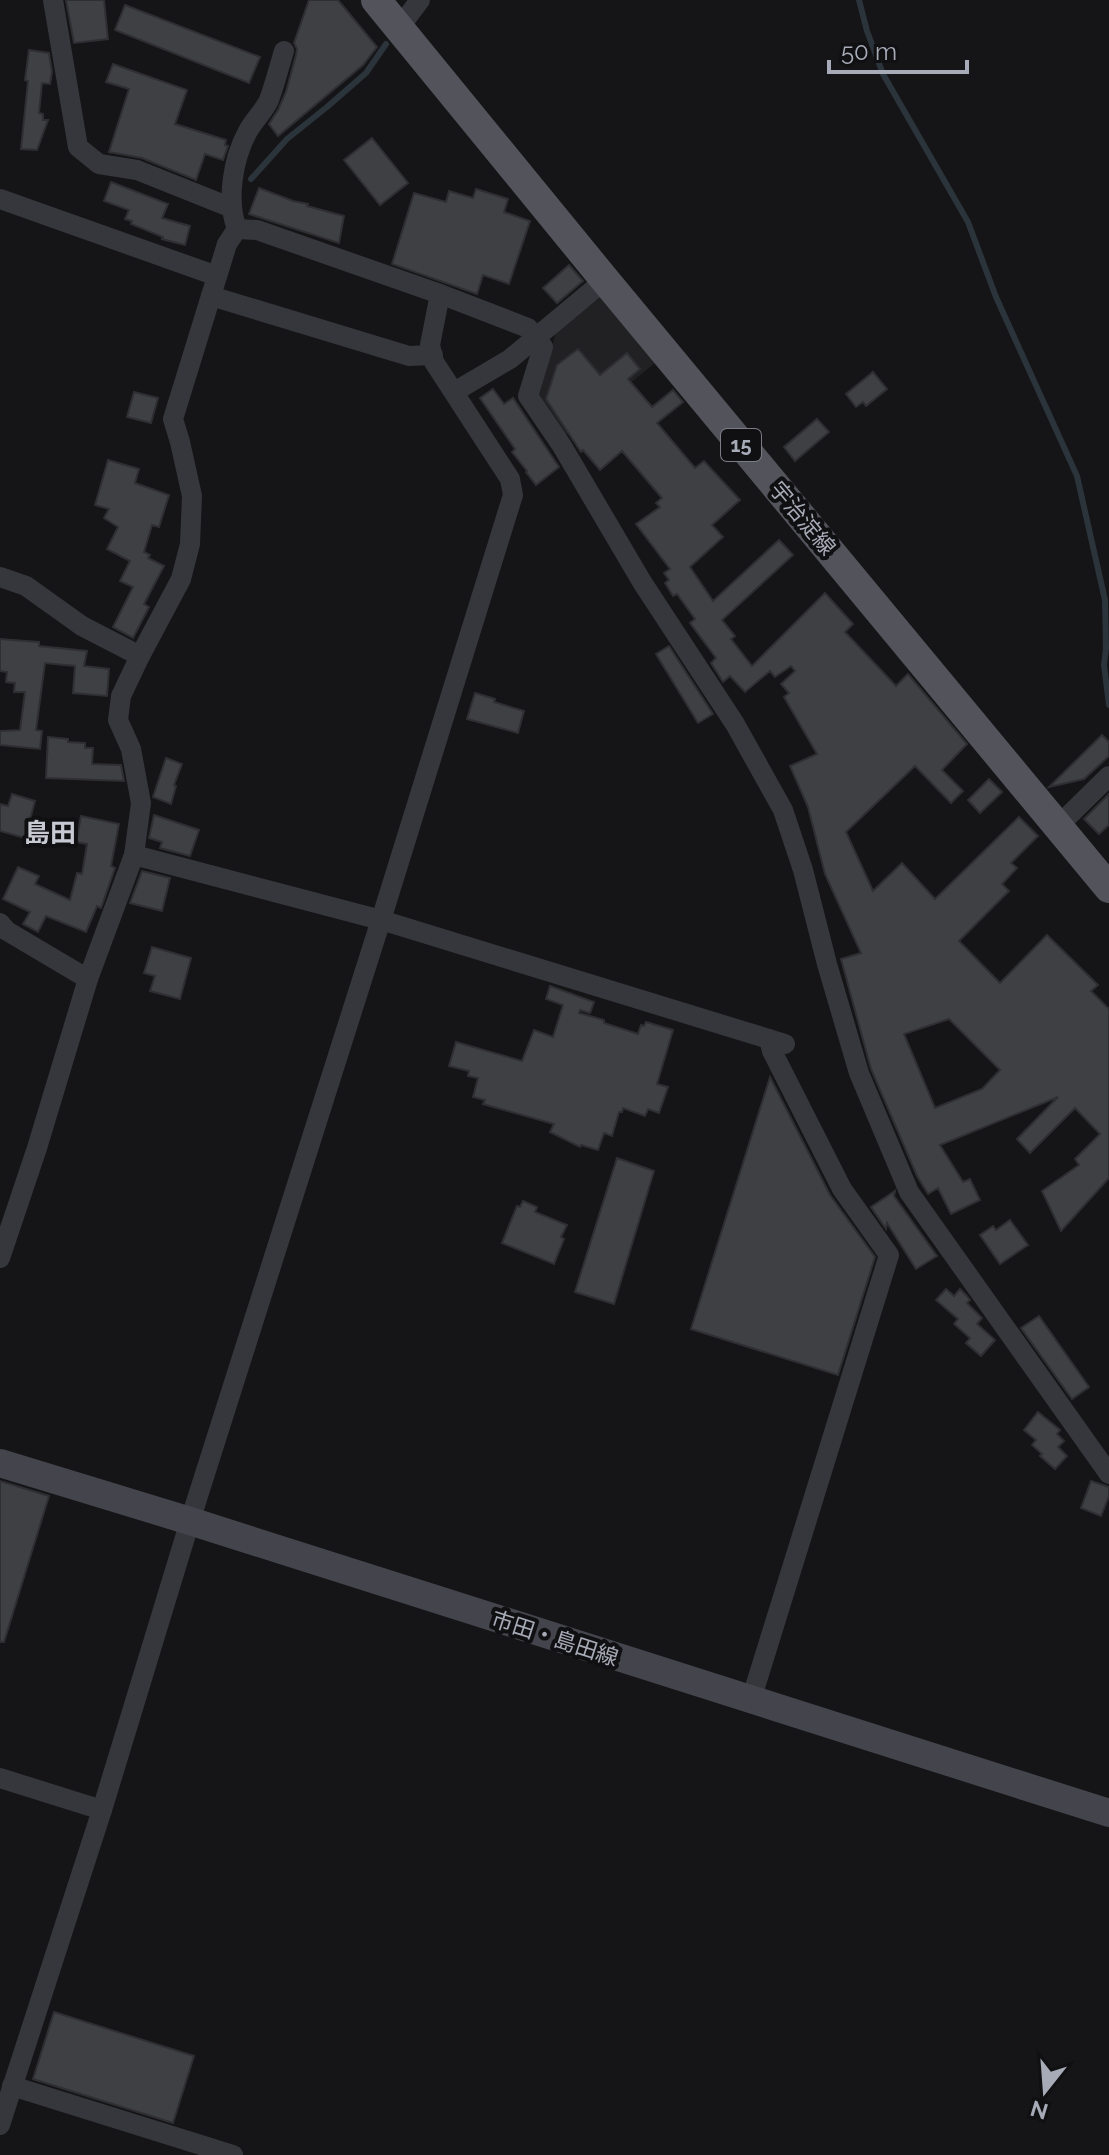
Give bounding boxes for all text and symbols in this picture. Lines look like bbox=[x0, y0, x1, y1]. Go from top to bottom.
scale bar bbox=[829, 24, 967, 74]
text: 50 m bbox=[841, 37, 897, 66]
road number: 15 bbox=[721, 429, 761, 461]
street label: 宇治淀線 bbox=[765, 476, 841, 560]
district label: 島田 bbox=[24, 818, 76, 848]
street label: 市田・島田線 bbox=[488, 1605, 622, 1671]
north arrow bbox=[1005, 2051, 1085, 2131]
text: N bbox=[1027, 2095, 1051, 2125]

